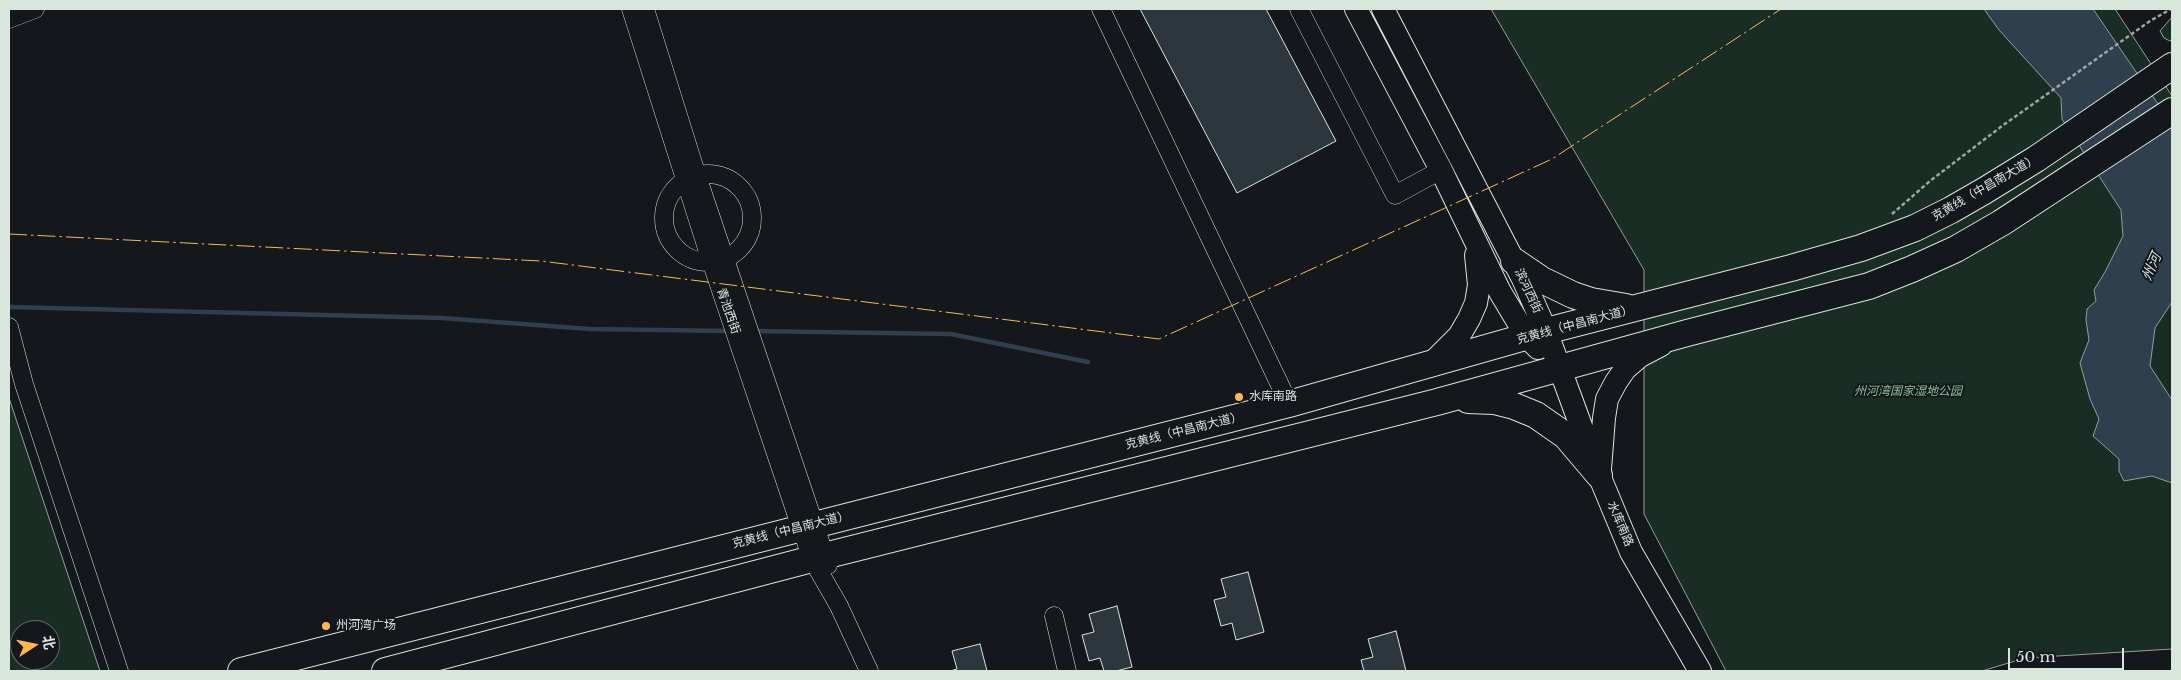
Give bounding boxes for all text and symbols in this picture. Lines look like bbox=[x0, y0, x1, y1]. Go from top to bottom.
street label: 克黄线（中昌南大道） bbox=[1929, 152, 2041, 224]
water label: 州河 bbox=[2139, 251, 2165, 283]
street label: 滨河西街 bbox=[1511, 266, 1545, 316]
street label: 青池西街 bbox=[713, 286, 743, 336]
street label: 克黄线（中昌南大道） bbox=[1515, 303, 1635, 347]
park label: 州河湾国家湿地公园 bbox=[1854, 385, 1962, 399]
place label: 水库南路 bbox=[1249, 390, 1297, 404]
marker: 水库南路 bbox=[1233, 391, 1245, 403]
street label: 克黄线（中昌南大道） bbox=[1124, 409, 1244, 453]
street label: 水库南路 bbox=[1604, 499, 1636, 549]
street label: 克黄线（中昌南大道） bbox=[731, 508, 851, 552]
place label: 州河湾广场 bbox=[336, 619, 396, 633]
north arrow bbox=[10, 620, 60, 670]
marker: 州河湾广场 bbox=[320, 620, 332, 632]
text: 北 bbox=[39, 634, 59, 651]
scale bar bbox=[2011, 638, 2127, 670]
text: 50 m bbox=[2016, 647, 2056, 666]

